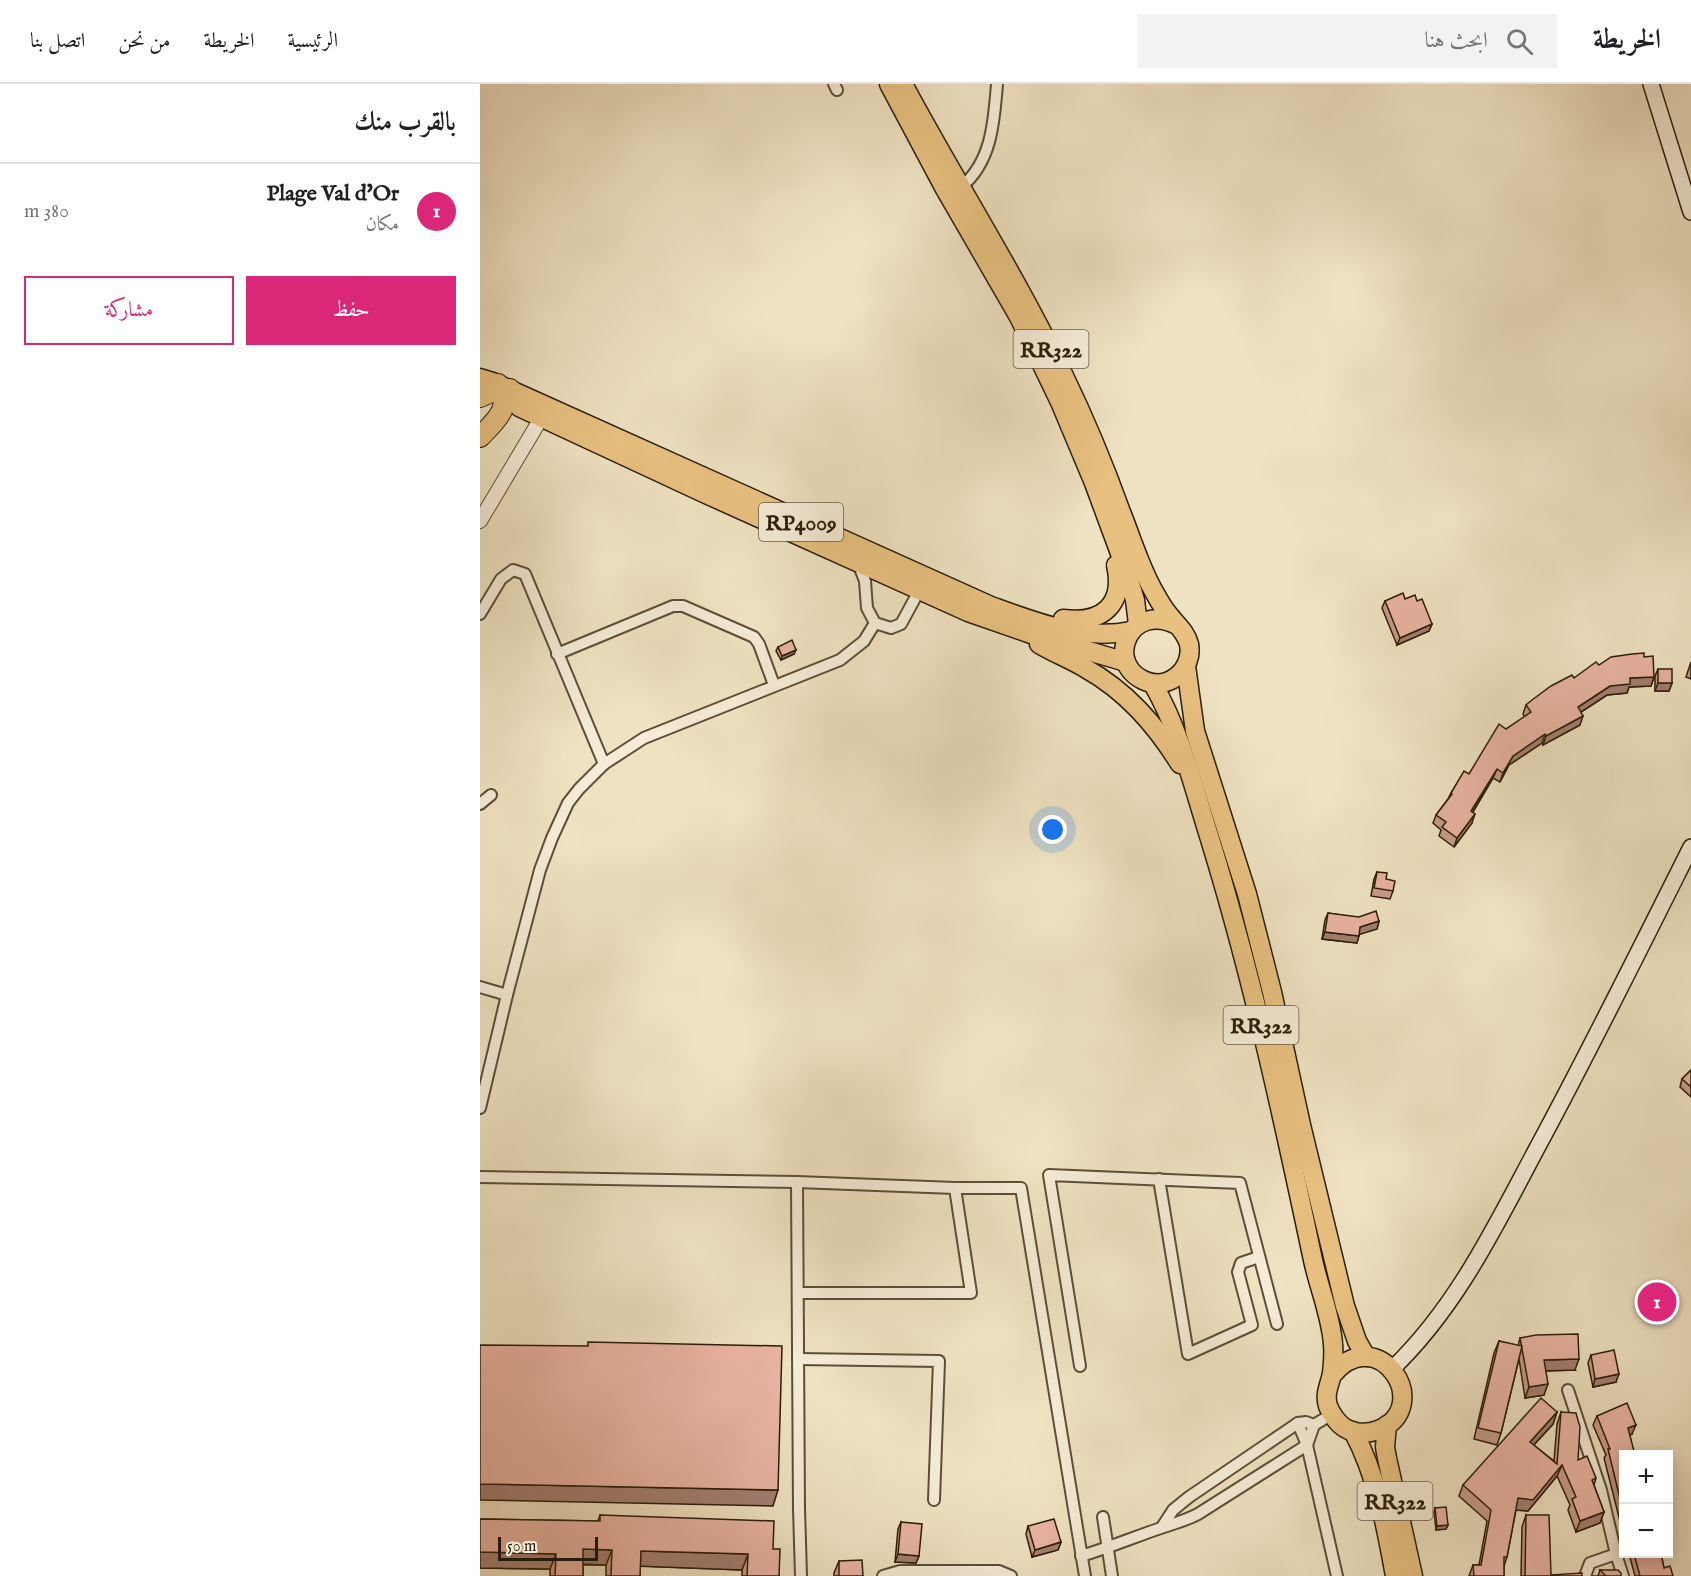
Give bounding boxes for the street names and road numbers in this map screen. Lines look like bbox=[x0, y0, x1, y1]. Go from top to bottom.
road number: RR322 bbox=[1014, 330, 1088, 368]
road number: RP4009 bbox=[759, 503, 843, 541]
road number: RR322 bbox=[1224, 1006, 1298, 1044]
road number: RR322 bbox=[1358, 1482, 1432, 1520]

